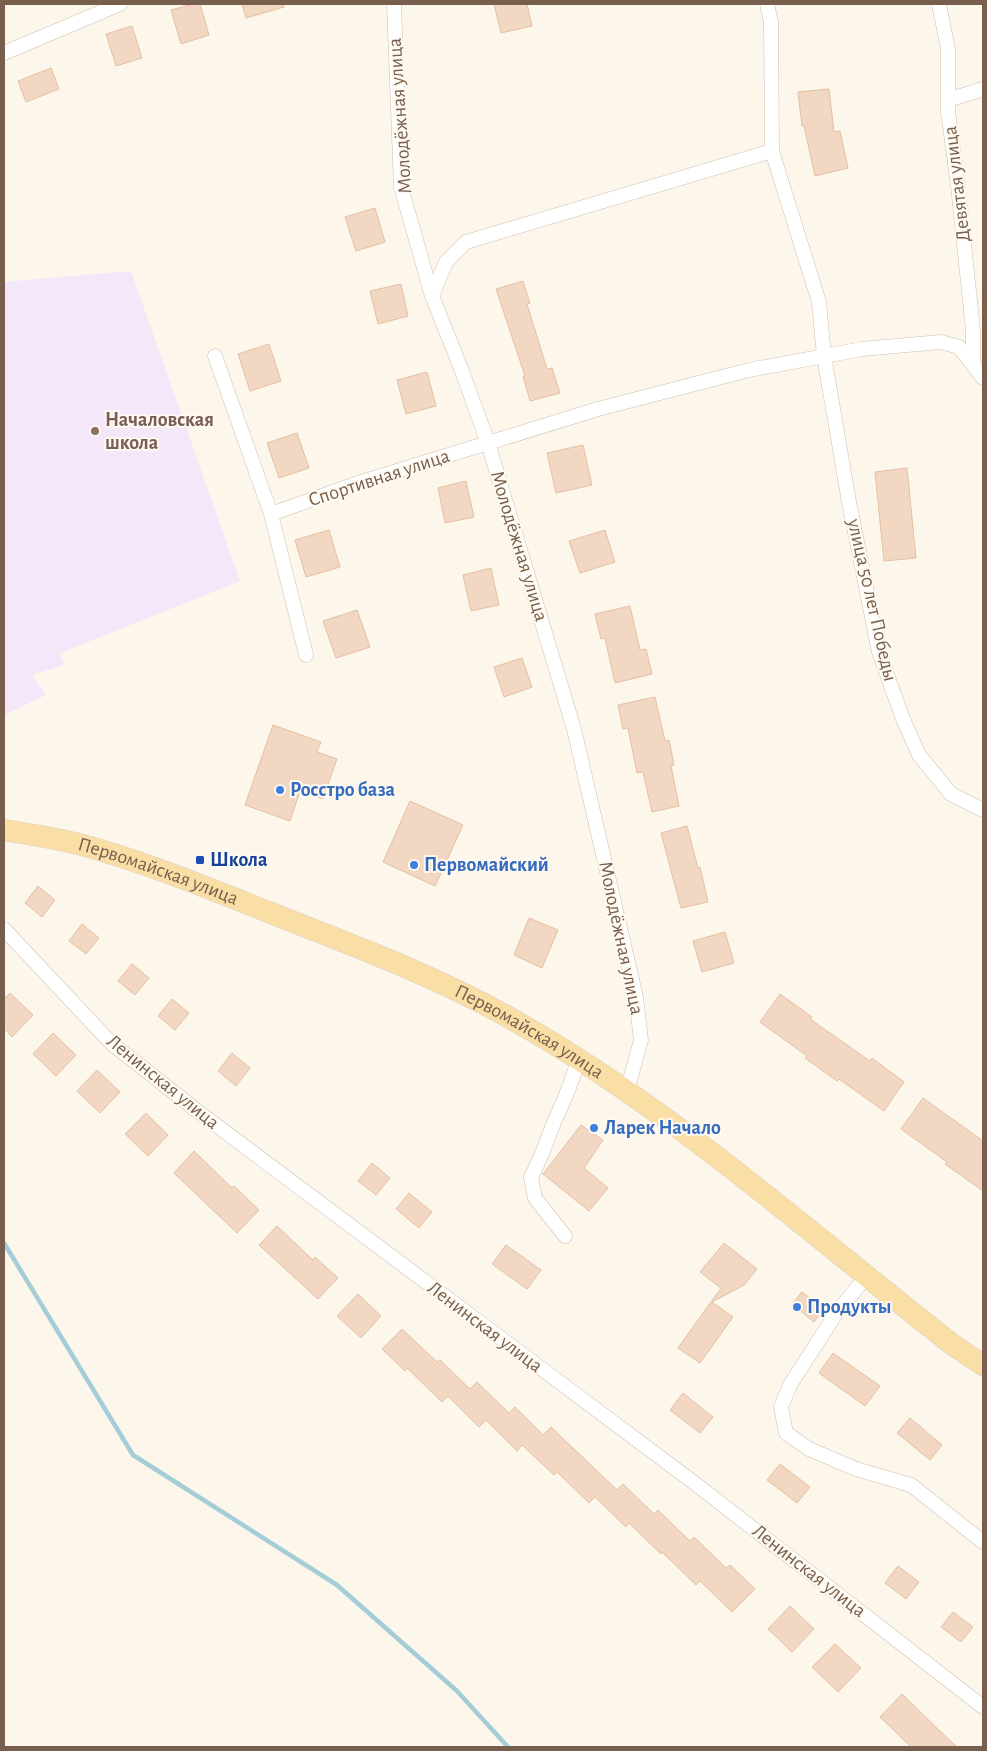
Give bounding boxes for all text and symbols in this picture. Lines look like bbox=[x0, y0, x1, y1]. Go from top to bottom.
street label: Молодёжная улица bbox=[385, 37, 415, 195]
street label: Девятая улица bbox=[940, 125, 974, 243]
place label: Началовская школа bbox=[105, 410, 214, 453]
marker: Началовская школа bbox=[89, 425, 101, 437]
street label: Спортивная улица bbox=[306, 446, 452, 510]
street label: Молодёжная улица bbox=[487, 468, 551, 624]
street label: улица 50 лет Победы bbox=[843, 516, 900, 683]
place label: Росстро база bbox=[290, 780, 396, 800]
marker: Росстро база bbox=[274, 784, 286, 796]
street label: Первомайская улица bbox=[76, 834, 241, 909]
place label: Школа bbox=[210, 850, 268, 870]
marker: Школа bbox=[194, 854, 206, 866]
place label: Первомайский bbox=[424, 855, 549, 875]
marker: Первомайский bbox=[408, 859, 420, 871]
street label: Молодёжная улица bbox=[595, 859, 647, 1017]
street label: Первомайская улица bbox=[452, 981, 607, 1083]
street label: Ленинская улица bbox=[103, 1031, 223, 1133]
place label: Ларек Начало bbox=[604, 1118, 721, 1138]
marker: Ларек Начало bbox=[588, 1122, 600, 1134]
street label: Ленинская улица bbox=[424, 1277, 546, 1377]
place label: Продукты bbox=[807, 1297, 891, 1317]
marker: Продукты bbox=[791, 1301, 803, 1313]
street label: Ленинская улица bbox=[748, 1521, 870, 1621]

